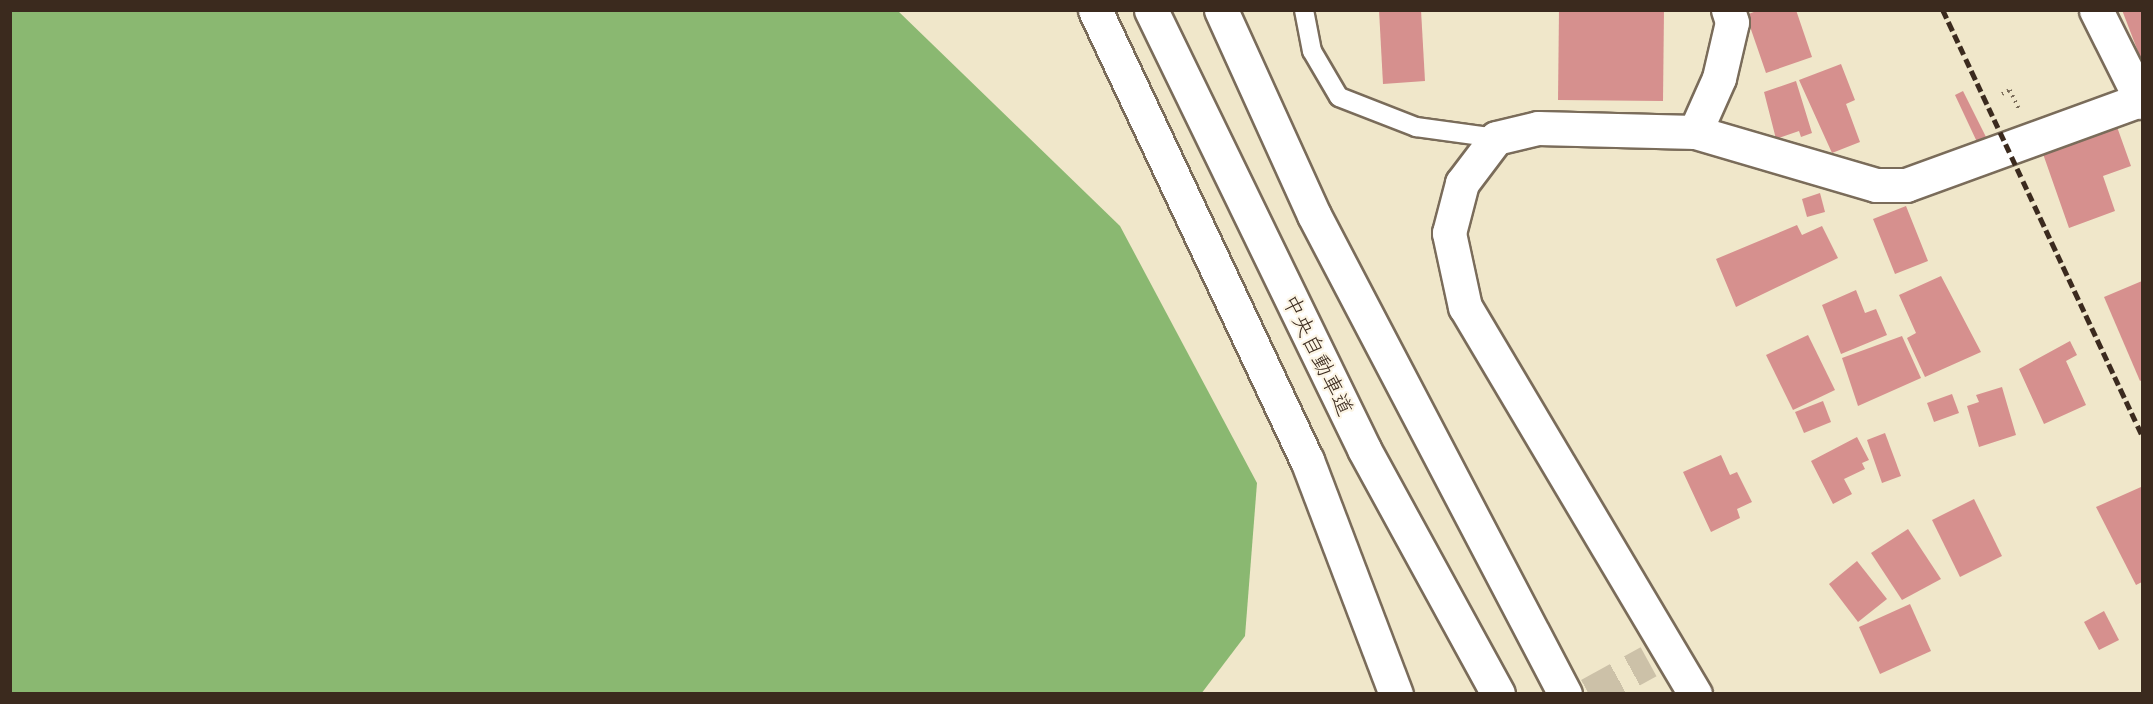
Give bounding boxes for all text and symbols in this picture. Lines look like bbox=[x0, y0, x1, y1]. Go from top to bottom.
street label: 中央自動車道 bbox=[1277, 290, 1359, 420]

